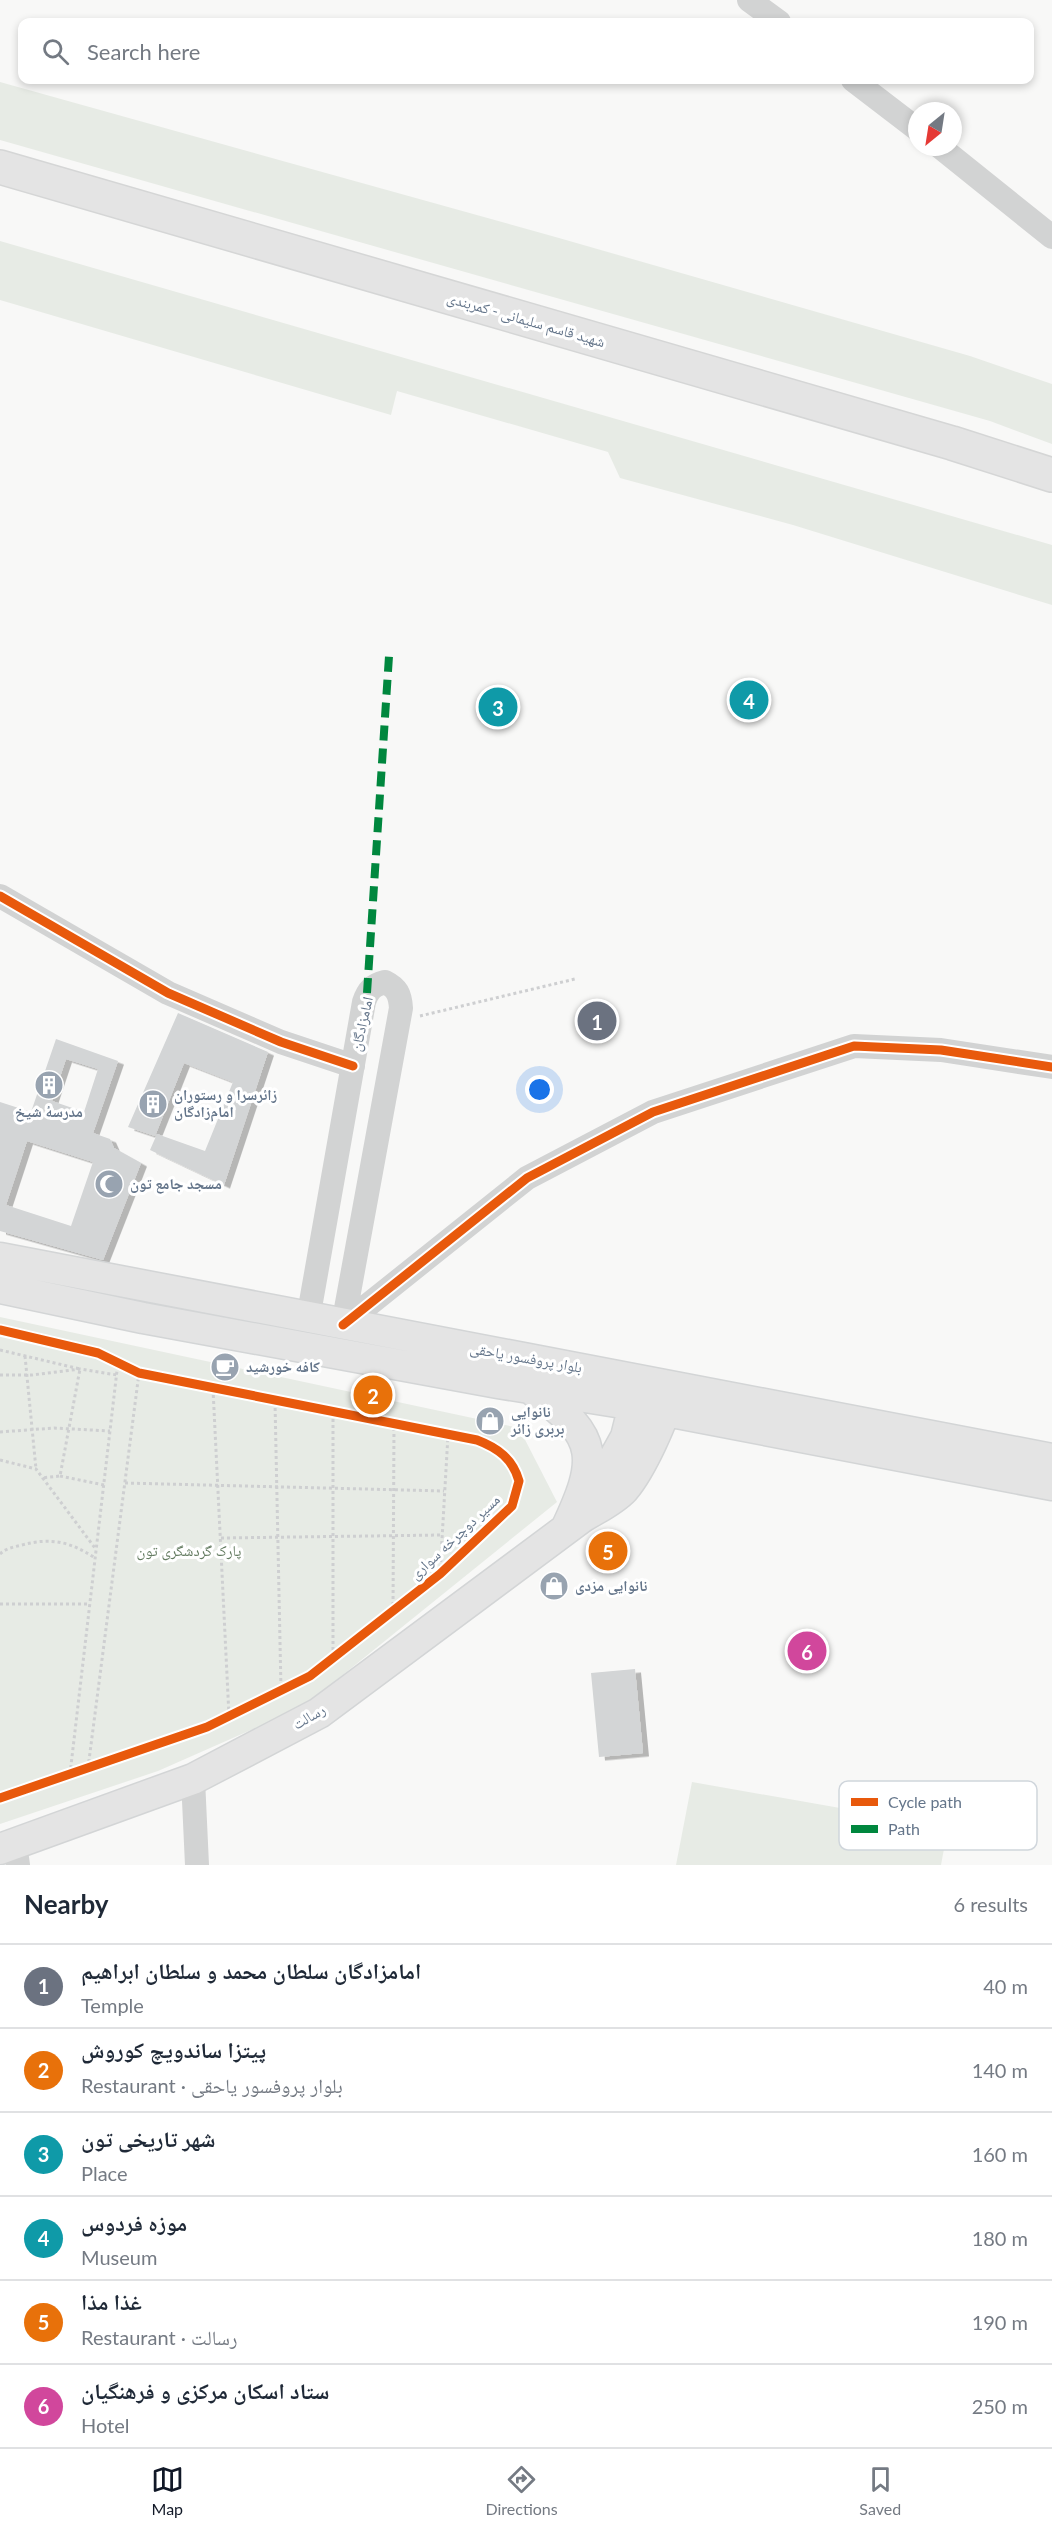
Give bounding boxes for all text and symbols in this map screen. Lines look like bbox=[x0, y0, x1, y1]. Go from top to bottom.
search box bbox=[18, 18, 1034, 84]
icon: search bbox=[39, 35, 72, 68]
text: Search here bbox=[87, 38, 200, 65]
north arrow bbox=[908, 102, 962, 156]
street label: شهید قاسم سلیمانی - کمربندی bbox=[445, 288, 608, 352]
pin: 4 bbox=[730, 678, 768, 722]
pin: 3 bbox=[478, 684, 518, 730]
street label: امامزادگان bbox=[346, 995, 378, 1053]
pin: 1 bbox=[578, 998, 616, 1044]
building icon: مدرسهٔ شیخ bbox=[33, 1069, 65, 1101]
your location bbox=[525, 1075, 554, 1104]
place label: زائرسرا و رستوران امام‌زادگان bbox=[174, 1085, 278, 1122]
building icon: زائرسرا و رستوران امام‌زادگان bbox=[137, 1088, 169, 1120]
place label: مدرسهٔ شیخ bbox=[15, 1102, 83, 1122]
mosque icon: مسجد جامع تون bbox=[93, 1168, 125, 1200]
place label: مسجد جامع تون bbox=[130, 1174, 222, 1194]
street label: بلوار پروفسور یاحقی bbox=[468, 1338, 584, 1378]
cafe icon: کافه خورشید bbox=[209, 1351, 241, 1383]
place label: کافه خورشید bbox=[246, 1357, 320, 1375]
pin: 2 bbox=[354, 1372, 392, 1418]
place label: نانوایی بربری زائر bbox=[510, 1402, 564, 1438]
shop icon: نانوایی بربری زائر bbox=[474, 1405, 506, 1437]
street label: مسیر دوچرخه سواری bbox=[406, 1490, 505, 1584]
pin: 5 bbox=[588, 1528, 628, 1574]
park label: پارک گردشگری تون bbox=[137, 1541, 241, 1561]
shop icon: نانوایی مزدی bbox=[538, 1570, 570, 1602]
place label: نانوایی مزدی bbox=[575, 1576, 647, 1595]
pin: 6 bbox=[788, 1628, 826, 1674]
street label: رسالت bbox=[289, 1700, 329, 1734]
legend bbox=[839, 1781, 1037, 1850]
text: Cycle path bbox=[888, 1792, 962, 1811]
text: Path bbox=[888, 1819, 920, 1838]
text: Nearby bbox=[24, 1888, 109, 1920]
text: 6 results bbox=[953, 1892, 1028, 1916]
text: امامزادگان سلطان محمد و سلطان ابراهیم bbox=[81, 1957, 421, 1984]
text: 1 bbox=[38, 1974, 49, 1998]
text: 40 m bbox=[983, 1974, 1028, 1998]
text: Temple bbox=[81, 1993, 144, 2017]
text: پيتزا ساندویچ کوروش bbox=[81, 2036, 266, 2063]
text: 2 bbox=[38, 2058, 49, 2082]
text: 140 m bbox=[972, 2058, 1028, 2082]
text: Restaurant · بلوار پروفسور یاحقی bbox=[81, 2073, 343, 2097]
text: شهر تاریخی تون bbox=[81, 2125, 215, 2152]
text: 3 bbox=[38, 2142, 49, 2166]
text: 160 m bbox=[972, 2142, 1028, 2166]
text: Place bbox=[81, 2161, 128, 2185]
text: موزه فردوس bbox=[81, 2209, 187, 2236]
text: 4 bbox=[38, 2226, 49, 2250]
text: 180 m bbox=[972, 2226, 1028, 2250]
text: Museum bbox=[81, 2245, 157, 2269]
text: غذا مذا bbox=[81, 2288, 142, 2315]
text: 5 bbox=[38, 2310, 49, 2334]
text: 190 m bbox=[972, 2310, 1028, 2334]
text: Restaurant · رسالت bbox=[81, 2325, 238, 2349]
text: ستاد اسکان مرکزی و فرهنگیان bbox=[81, 2377, 329, 2404]
text: 6 bbox=[38, 2394, 49, 2418]
text: 250 m bbox=[972, 2394, 1028, 2418]
text: Hotel bbox=[81, 2413, 130, 2437]
tab: Map bbox=[151, 2463, 184, 2518]
tab: Directions bbox=[485, 2463, 558, 2518]
tab: Saved bbox=[859, 2463, 901, 2518]

